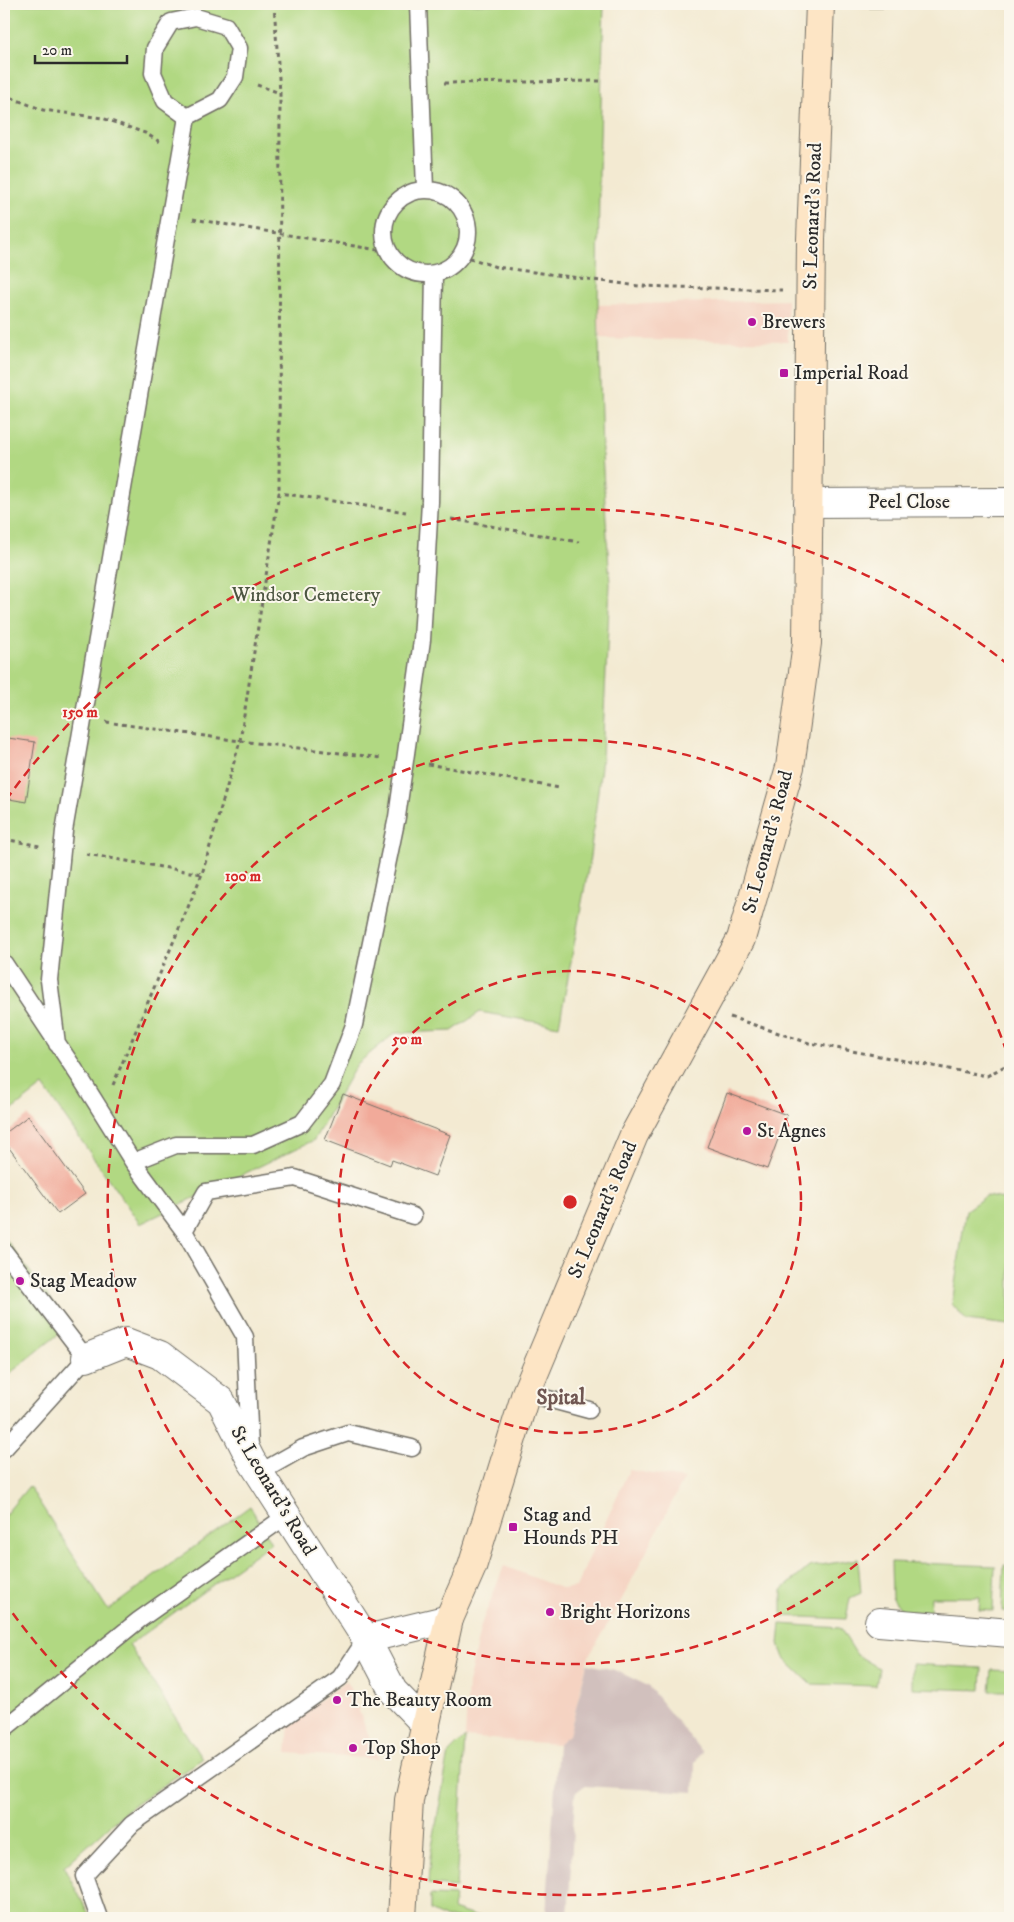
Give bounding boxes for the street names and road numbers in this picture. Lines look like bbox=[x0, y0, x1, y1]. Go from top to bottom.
street label: St Leonard's Road bbox=[798, 142, 828, 290]
street label: Peel Close bbox=[868, 490, 950, 515]
street label: St Leonard's Road bbox=[737, 768, 799, 916]
street label: St Leonard's Road bbox=[563, 1137, 643, 1283]
street label: St Leonard's Road bbox=[224, 1421, 322, 1561]

